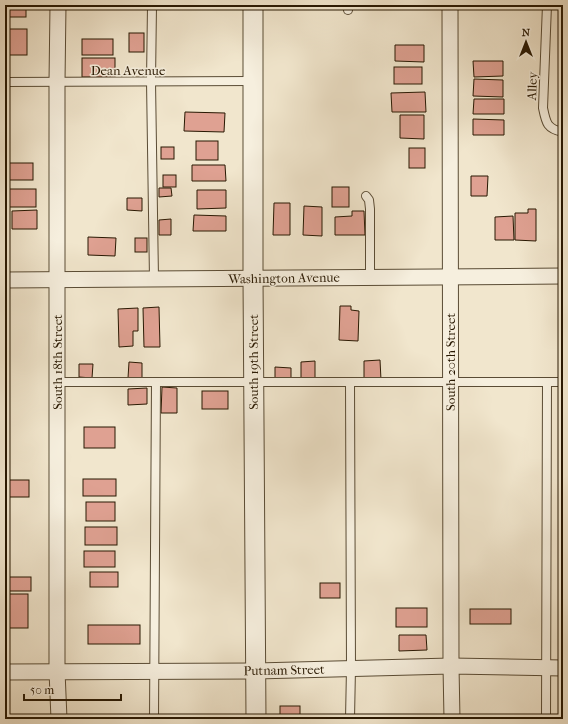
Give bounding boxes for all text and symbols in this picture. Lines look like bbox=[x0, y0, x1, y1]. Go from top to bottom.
north arrow bbox=[506, 22, 546, 62]
text: N bbox=[522, 26, 531, 39]
street label: Dean Avenue bbox=[91, 63, 166, 78]
street label: Alley bbox=[524, 70, 540, 102]
street label: Washington Avenue bbox=[227, 270, 341, 286]
street label: South 20th Street bbox=[443, 313, 458, 411]
street label: South 18th Street bbox=[50, 314, 65, 410]
street label: South 19th Street bbox=[246, 314, 261, 410]
street label: Putnam Street bbox=[243, 662, 325, 678]
scale bar bbox=[24, 676, 121, 702]
text: 50 m bbox=[30, 683, 54, 697]

